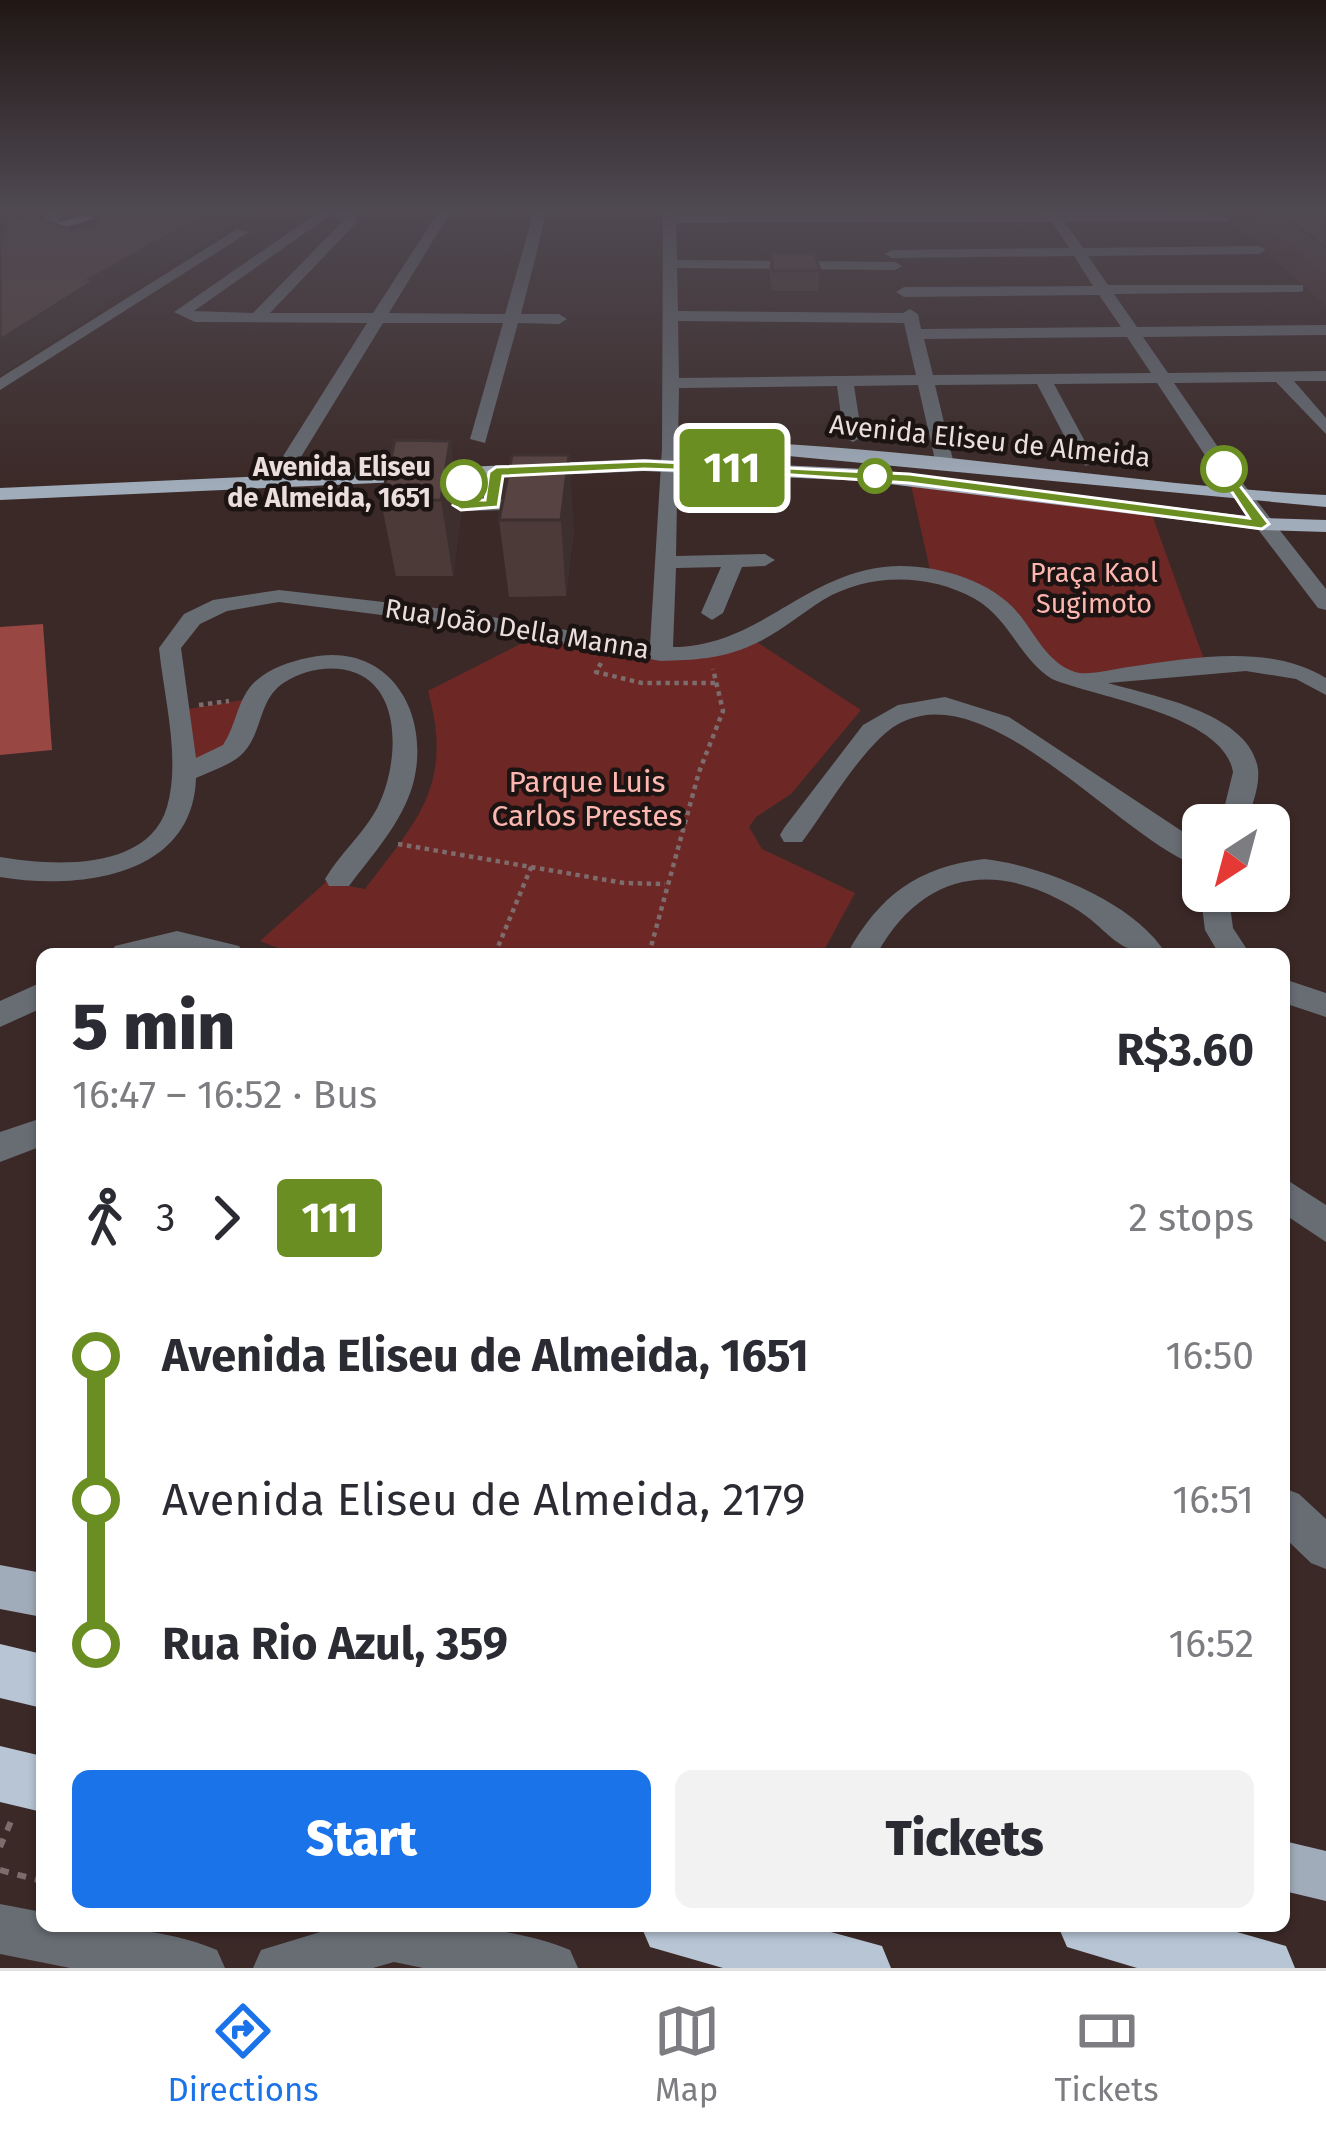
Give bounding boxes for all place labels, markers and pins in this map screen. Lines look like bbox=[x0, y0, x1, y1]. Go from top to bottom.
unlabelled marker bbox=[1202, 447, 1246, 491]
place label: Avenida Eliseu de Almeida, 1651 bbox=[227, 451, 431, 514]
unlabelled marker bbox=[859, 460, 891, 492]
marker: Avenida Eliseu de Almeida, 1651 bbox=[442, 461, 486, 505]

